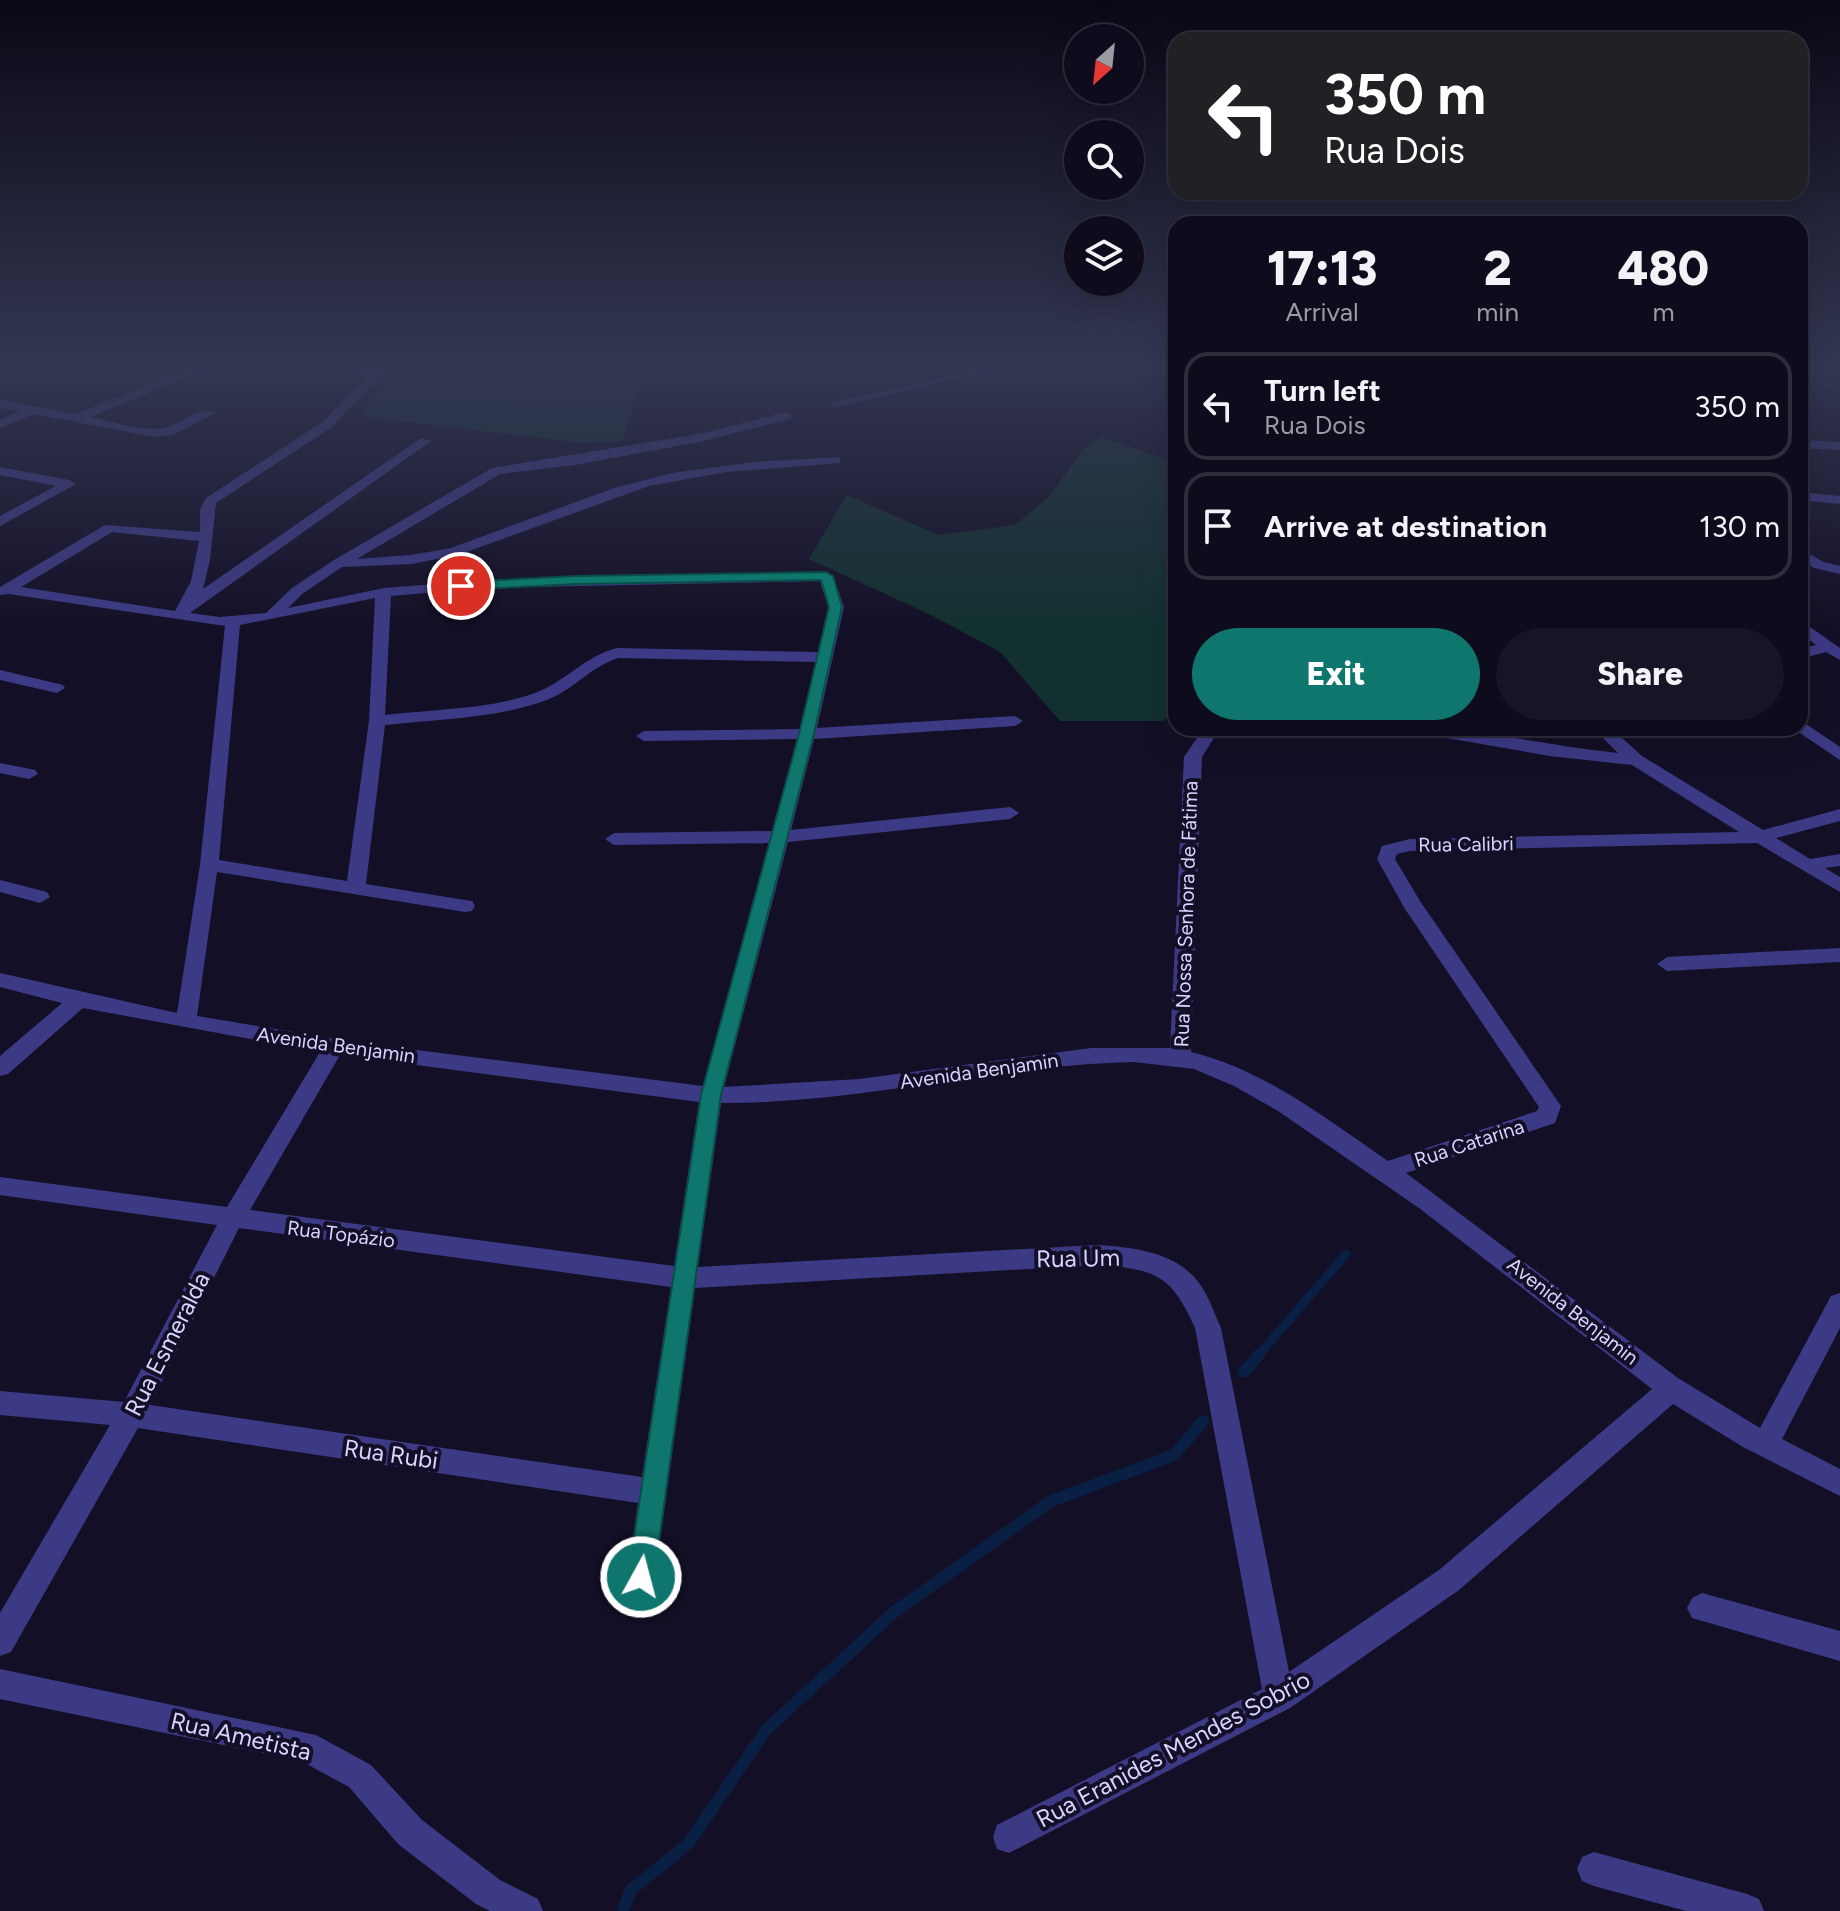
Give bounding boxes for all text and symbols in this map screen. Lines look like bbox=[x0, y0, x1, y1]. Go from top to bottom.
north arrow bbox=[1064, 24, 1144, 104]
map controls bbox=[1064, 24, 1144, 296]
text: 350 m bbox=[1324, 61, 1486, 128]
icon: left bbox=[1192, 64, 1296, 168]
button: search bbox=[1064, 120, 1144, 200]
text: Rua Dois bbox=[1324, 129, 1465, 172]
button: layers bbox=[1064, 216, 1144, 296]
text: 17:13 bbox=[1267, 239, 1377, 297]
text: 2 bbox=[1483, 239, 1512, 297]
text: 480 bbox=[1618, 239, 1709, 297]
text: Arrival bbox=[1285, 296, 1359, 328]
text: min bbox=[1476, 296, 1519, 328]
text: m bbox=[1652, 296, 1675, 328]
text: Turn left bbox=[1264, 372, 1381, 409]
icon: left bbox=[1196, 384, 1240, 428]
text: 350 m bbox=[1694, 388, 1780, 425]
text: Rua Dois bbox=[1264, 409, 1366, 441]
icon: arrive bbox=[1196, 504, 1240, 548]
text: Arrive at destination bbox=[1264, 508, 1547, 545]
text: 130 m bbox=[1699, 508, 1780, 545]
pin bbox=[427, 552, 495, 620]
icon: arrive bbox=[439, 564, 483, 608]
button: Exit bbox=[1192, 628, 1480, 720]
button: Share bbox=[1496, 628, 1784, 720]
street label: Rua Nossa Senhora de Fátima bbox=[1169, 780, 1203, 1048]
street label: Rua Calibri bbox=[1418, 831, 1514, 857]
street label: Avenida Benjamin bbox=[255, 1022, 417, 1068]
street label: Avenida Benjamin bbox=[898, 1048, 1060, 1094]
street label: Rua Catarina bbox=[1411, 1114, 1527, 1172]
street label: Rua Topázio bbox=[286, 1215, 396, 1253]
street label: Rua Um bbox=[1036, 1243, 1120, 1273]
street label: Avenida Benjamin bbox=[1503, 1252, 1643, 1370]
street label: Rua Esmeralda bbox=[118, 1267, 216, 1421]
street label: Rua Rubi bbox=[342, 1433, 440, 1475]
position arrow bbox=[599, 1535, 683, 1619]
street label: Rua Eranides Mendes Sobrio bbox=[1031, 1664, 1315, 1834]
street label: Rua Ametista bbox=[168, 1706, 314, 1766]

